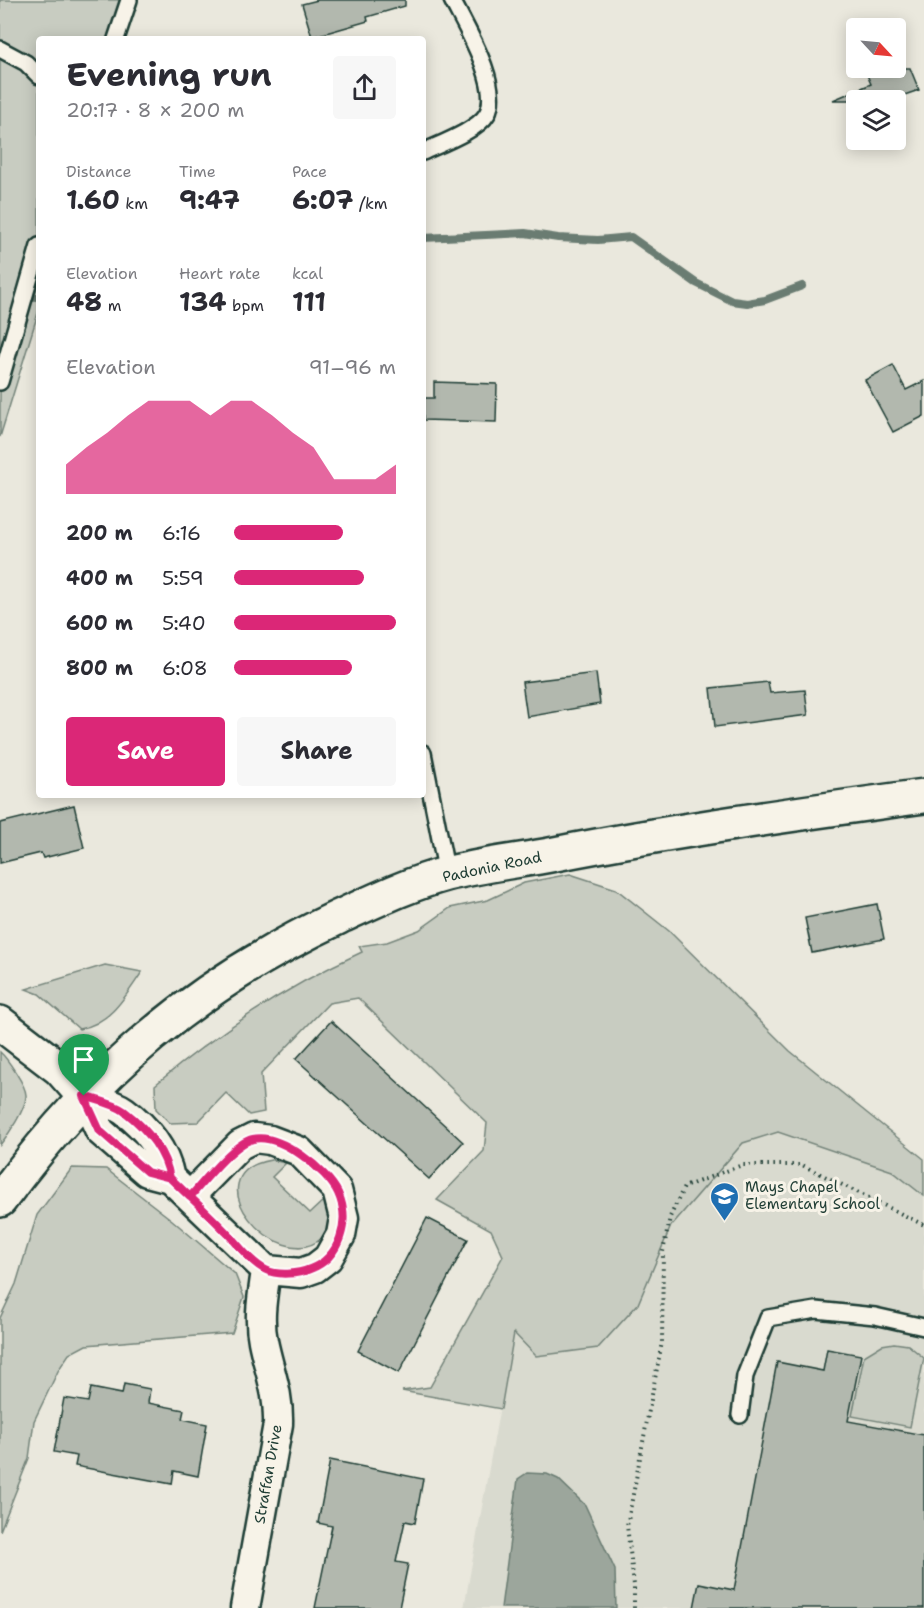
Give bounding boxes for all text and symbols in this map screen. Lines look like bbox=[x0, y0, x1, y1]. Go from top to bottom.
north arrow bbox=[846, 18, 906, 78]
map controls bbox=[846, 18, 906, 150]
text: Evening run bbox=[66, 52, 272, 97]
button: share bbox=[333, 56, 396, 119]
button: layers bbox=[846, 90, 906, 150]
text: 20:17 · 8 × 200 m bbox=[66, 97, 245, 123]
text: Distance bbox=[66, 161, 132, 182]
text: Time bbox=[179, 161, 216, 182]
text: Pace bbox=[292, 161, 327, 182]
text: 1.60 bbox=[66, 182, 120, 217]
text: 9:47 bbox=[179, 182, 240, 217]
text: 6:07 bbox=[292, 182, 354, 217]
text: km bbox=[120, 193, 148, 214]
text: /km bbox=[354, 193, 388, 214]
text: Elevation bbox=[66, 263, 138, 284]
text: Heart rate bbox=[179, 263, 261, 284]
text: kcal bbox=[292, 263, 323, 284]
text: 48 bbox=[66, 284, 102, 319]
text: 134 bbox=[179, 284, 226, 319]
text: 111 bbox=[292, 284, 326, 319]
text: m bbox=[102, 295, 122, 316]
text: bpm bbox=[226, 295, 264, 316]
text: Elevation bbox=[66, 354, 156, 380]
text: 91–96 m bbox=[309, 354, 396, 380]
text: 200 m bbox=[66, 520, 133, 546]
text: 6:16 bbox=[162, 520, 201, 546]
text: 400 m bbox=[66, 565, 133, 591]
text: 5:59 bbox=[162, 565, 204, 591]
text: 600 m bbox=[66, 610, 133, 636]
text: 5:40 bbox=[162, 610, 206, 636]
text: 800 m bbox=[66, 655, 133, 681]
text: 6:08 bbox=[162, 655, 208, 681]
button: Save bbox=[66, 717, 225, 786]
button: Share bbox=[237, 717, 396, 786]
street label: Padonia Road bbox=[441, 847, 544, 887]
pin bbox=[58, 1034, 109, 1096]
icon: arrive bbox=[67, 1043, 100, 1076]
place label: Mays Chapel Elementary School bbox=[745, 1177, 881, 1214]
school or university icon: Mays Chapel Elementary School bbox=[708, 1180, 740, 1222]
street label: Straffan Drive bbox=[249, 1423, 287, 1525]

